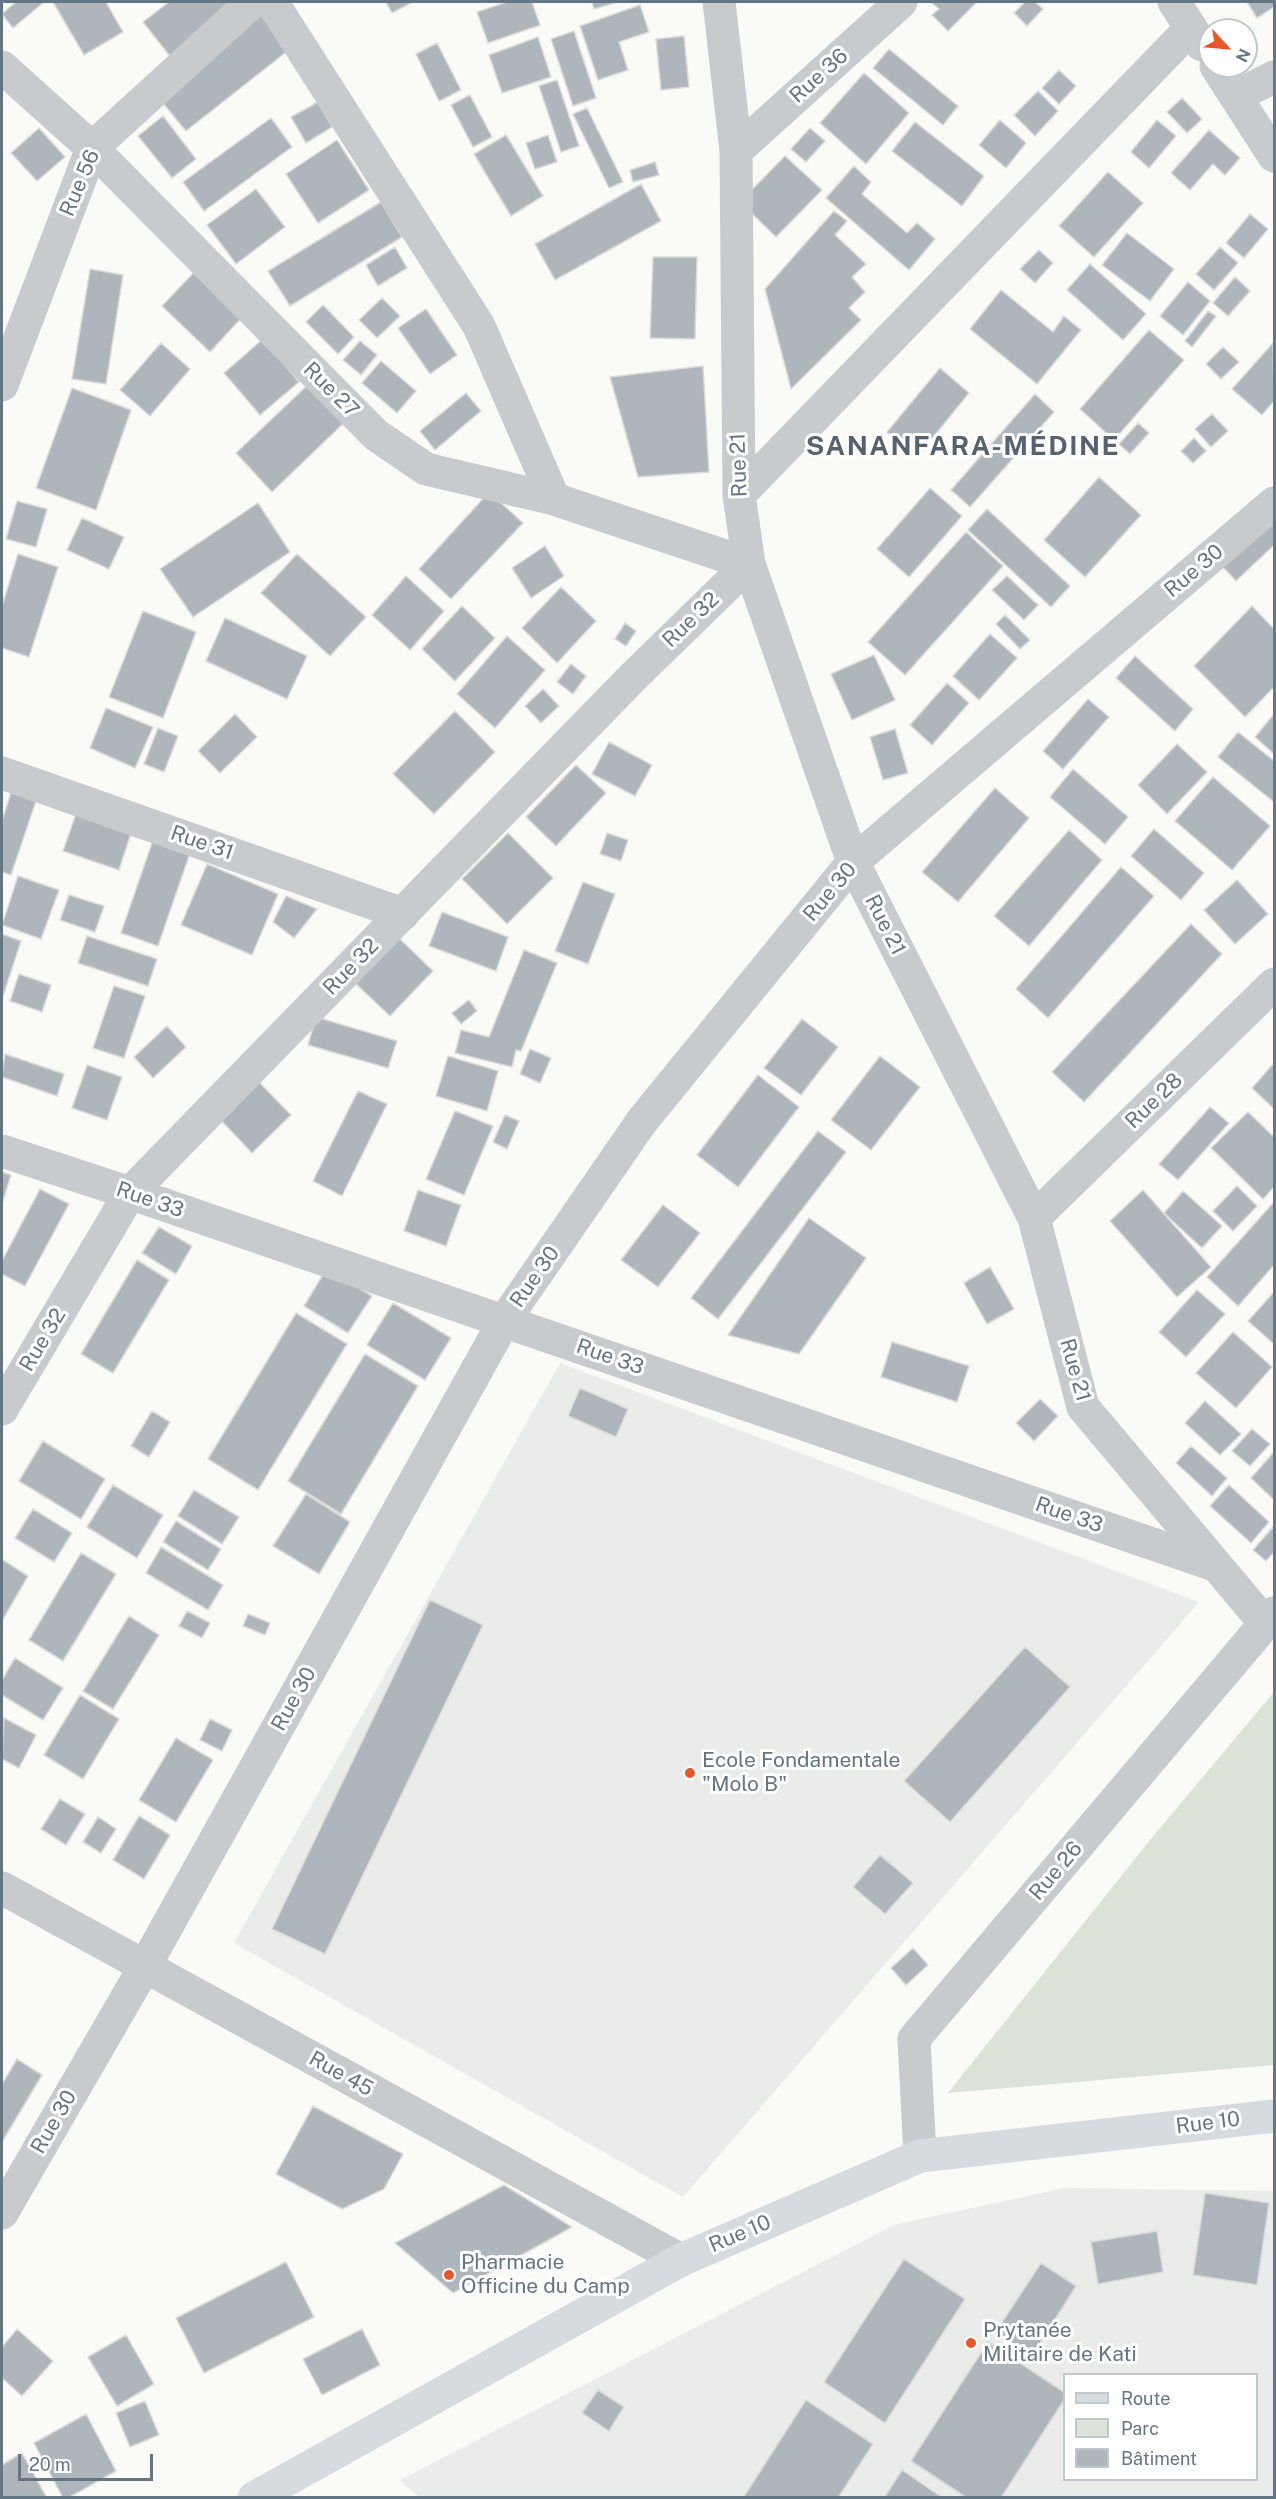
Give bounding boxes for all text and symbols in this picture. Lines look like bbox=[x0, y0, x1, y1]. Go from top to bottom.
north arrow bbox=[1198, 18, 1258, 78]
street label: Rue 36 bbox=[785, 43, 853, 109]
text: N bbox=[1232, 45, 1254, 65]
street label: Rue 56 bbox=[55, 146, 105, 220]
street label: Rue 27 bbox=[298, 357, 364, 423]
district label: SANANFARA-MÉDINE bbox=[806, 431, 1120, 463]
street label: Rue 21 bbox=[725, 432, 753, 498]
street label: Rue 30 bbox=[1159, 539, 1229, 603]
street label: Rue 32 bbox=[657, 587, 725, 653]
street label: Rue 31 bbox=[167, 821, 237, 865]
street label: Rue 30 bbox=[798, 857, 862, 927]
street label: Rue 21 bbox=[859, 891, 911, 959]
street label: Rue 32 bbox=[318, 933, 384, 1001]
street label: Rue 28 bbox=[1120, 1068, 1188, 1134]
street label: Rue 33 bbox=[113, 1177, 187, 1223]
street label: Rue 30 bbox=[505, 1241, 565, 1313]
street label: Rue 32 bbox=[14, 1304, 72, 1376]
street label: Rue 33 bbox=[573, 1334, 647, 1380]
street label: Rue 21 bbox=[1054, 1336, 1096, 1404]
street label: Rue 33 bbox=[1032, 1492, 1106, 1538]
street label: Rue 30 bbox=[266, 1663, 322, 1735]
place label: Ecole Fondamentale "Molo B" bbox=[702, 1748, 900, 1798]
marker: Ecole Fondamentale "Molo B" bbox=[683, 1766, 697, 1780]
street label: Rue 26 bbox=[1024, 1837, 1088, 1905]
street label: Rue 45 bbox=[304, 2046, 378, 2102]
street label: Rue 30 bbox=[26, 2086, 82, 2158]
street label: Rue 10 bbox=[1174, 2107, 1242, 2139]
street label: Rue 10 bbox=[705, 2210, 775, 2258]
place label: Pharmacie Officine du Camp bbox=[461, 2250, 630, 2300]
marker: Pharmacie Officine du Camp bbox=[442, 2268, 456, 2282]
place label: Prytanée Militaire de Kati bbox=[983, 2318, 1137, 2368]
marker: Prytanée Militaire de Kati bbox=[964, 2336, 978, 2350]
legend bbox=[1063, 2373, 1258, 2481]
text: Route bbox=[1121, 2388, 1170, 2409]
text: Parc bbox=[1121, 2418, 1159, 2439]
scale bar bbox=[21, 2442, 156, 2480]
text: Bâtiment bbox=[1121, 2448, 1197, 2469]
text: 20 m bbox=[29, 2454, 71, 2475]

